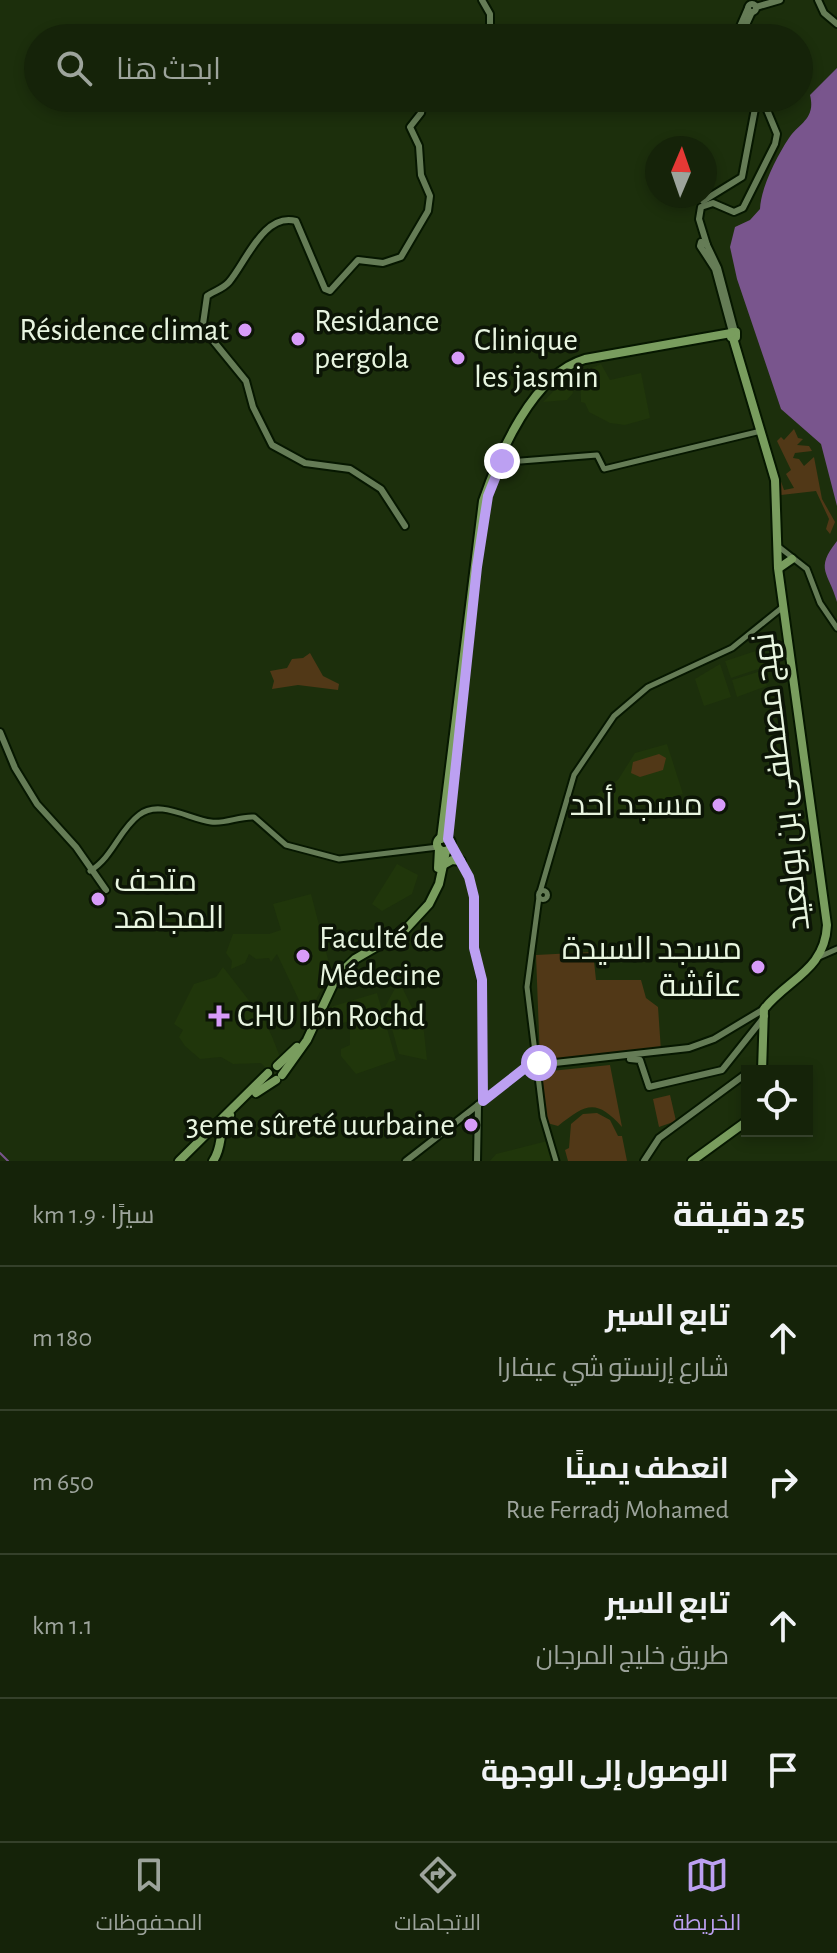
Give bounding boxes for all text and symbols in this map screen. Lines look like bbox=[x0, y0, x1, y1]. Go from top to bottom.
search box bbox=[24, 24, 813, 112]
icon: search bbox=[52, 46, 96, 90]
text: ابحث هنا bbox=[116, 55, 221, 85]
north arrow bbox=[645, 136, 717, 208]
place label: Residance pergola bbox=[314, 305, 440, 374]
place label: Résidence climat bbox=[19, 314, 229, 346]
marker: Résidence climat bbox=[236, 321, 254, 339]
place label: Clinique les jasmin bbox=[474, 324, 599, 393]
marker: Residance pergola bbox=[289, 330, 307, 348]
marker: Clinique les jasmin bbox=[449, 349, 467, 367]
route end bbox=[484, 443, 520, 479]
street label: نهج مصطفى بن بولعيد bbox=[747, 631, 820, 933]
place label: مسجد أحد bbox=[570, 784, 703, 821]
marker: مسجد أحد bbox=[710, 796, 728, 814]
place label: متحف المجاهد bbox=[114, 865, 224, 934]
marker: متحف المجاهد bbox=[89, 890, 107, 908]
place label: Faculté de Médecine bbox=[319, 922, 444, 991]
place label: مسجد السيدة عائشة bbox=[562, 933, 742, 1002]
marker: Faculté de Médecine bbox=[294, 947, 312, 965]
marker: مسجد السيدة عائشة bbox=[749, 958, 767, 976]
place label: CHU Ibn Rochd bbox=[237, 1000, 425, 1032]
marker: CHU Ibn Rochd bbox=[208, 1005, 230, 1027]
route start bbox=[521, 1045, 557, 1081]
map controls bbox=[741, 1065, 813, 1137]
button: locate bbox=[741, 1065, 813, 1137]
place label: 3eme sûreté uurbaine bbox=[186, 1109, 455, 1141]
marker: 3eme sûreté uurbaine bbox=[462, 1116, 480, 1134]
text: 25 دقيقة bbox=[673, 1199, 805, 1233]
text: سيرًا · 1.9 km bbox=[32, 1202, 155, 1228]
text: تابع السير bbox=[605, 1301, 729, 1331]
icon: ahead bbox=[761, 1316, 805, 1360]
text: 180 m bbox=[32, 1325, 92, 1351]
text: شارع إرنستو شي عيفارا bbox=[497, 1355, 729, 1381]
text: انعطف يمينًا bbox=[565, 1454, 729, 1484]
icon: right bbox=[761, 1460, 805, 1504]
text: 650 m bbox=[32, 1469, 94, 1495]
text: Rue Ferradj Mohamed bbox=[506, 1497, 729, 1523]
text: تابع السير bbox=[605, 1589, 729, 1619]
icon: ahead bbox=[761, 1604, 805, 1648]
text: 1.1 km bbox=[32, 1613, 93, 1639]
text: طريق خليج المرجان bbox=[536, 1643, 729, 1669]
icon: arrive bbox=[761, 1748, 805, 1792]
text: الوصول إلى الوجهة bbox=[481, 1757, 729, 1787]
tab: المحفوظات bbox=[96, 1853, 203, 1943]
tab: الاتجاهات bbox=[394, 1853, 481, 1943]
tab: الخريطة bbox=[673, 1853, 741, 1943]

